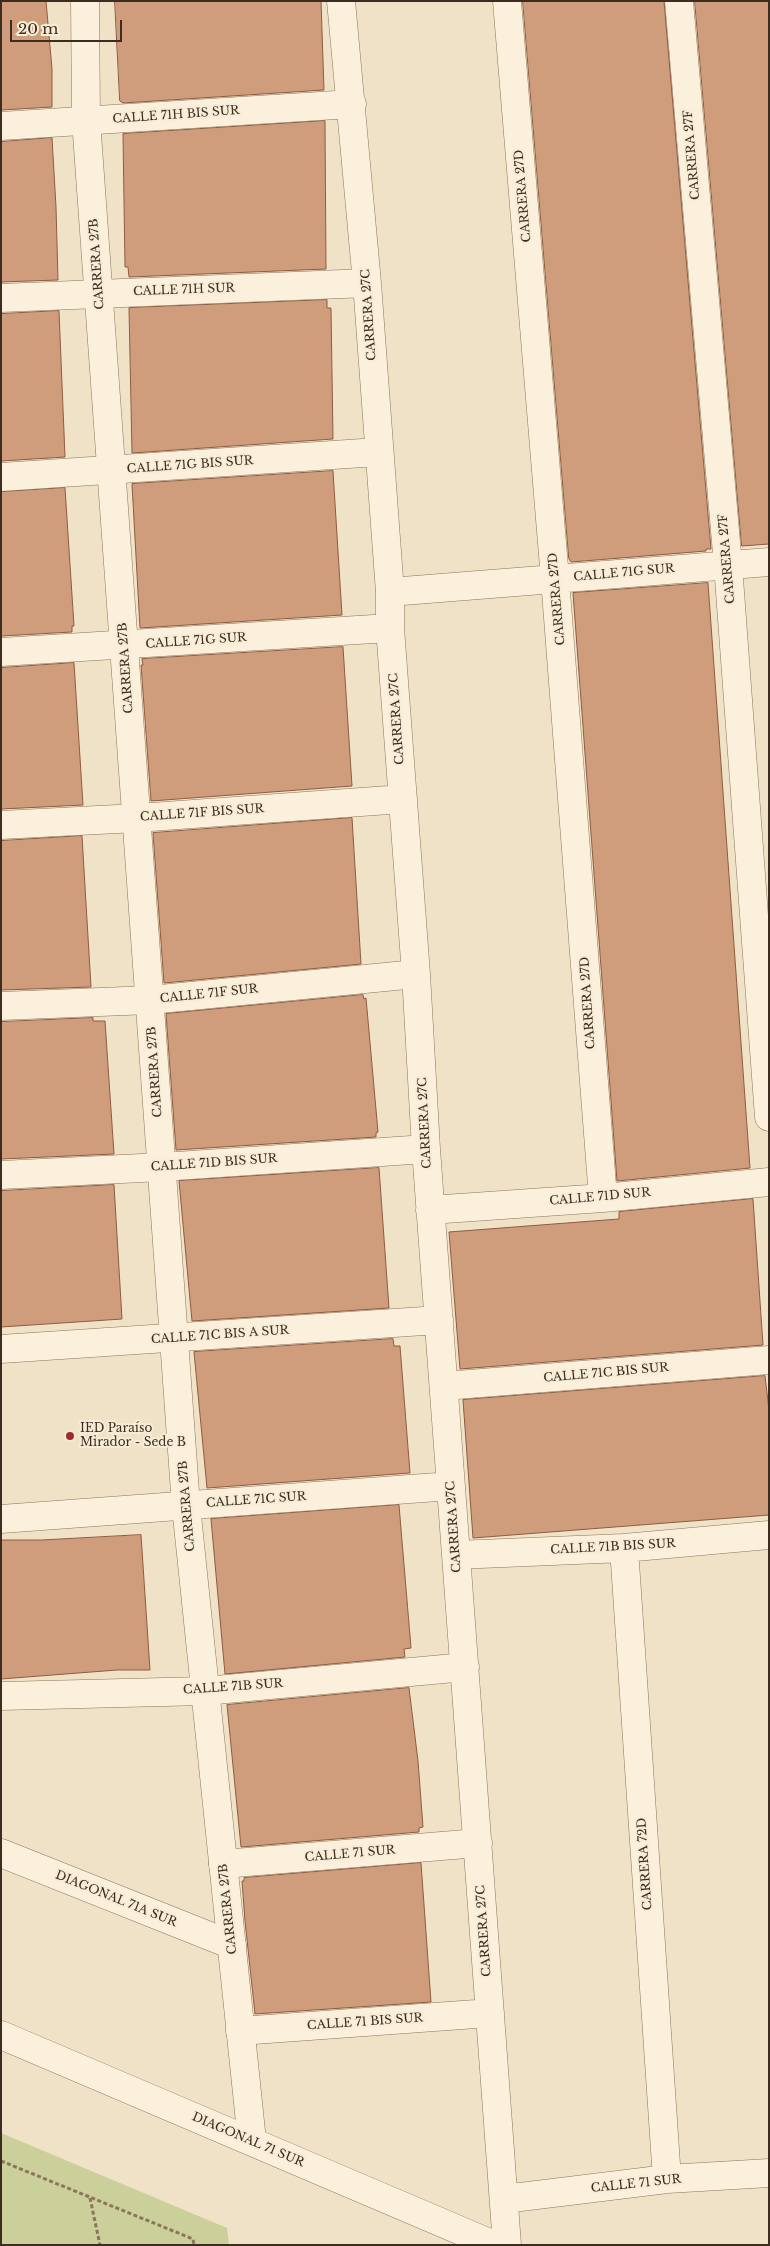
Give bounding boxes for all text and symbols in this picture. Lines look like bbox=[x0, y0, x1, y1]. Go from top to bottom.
scale bar bbox=[12, 10, 125, 42]
text: 20 m bbox=[18, 19, 58, 38]
street label: CALLE 71H BIS SUR bbox=[112, 103, 240, 127]
street label: CARRERA 27F bbox=[681, 109, 703, 201]
street label: CARRERA 27D bbox=[512, 149, 534, 243]
street label: CARRERA 27B bbox=[87, 218, 107, 310]
street label: CARRERA 27C bbox=[359, 269, 379, 361]
street label: CALLE 71H SUR bbox=[133, 281, 235, 299]
street label: CALLE 71G BIS SUR bbox=[126, 453, 254, 477]
street label: CARRERA 27F bbox=[716, 513, 738, 605]
street label: CARRERA 27D bbox=[546, 552, 568, 646]
street label: CALLE 71G SUR bbox=[573, 561, 675, 585]
street label: CARRERA 27B bbox=[116, 622, 136, 714]
street label: CALLE 71G SUR bbox=[145, 630, 247, 652]
street label: CARRERA 27C bbox=[387, 673, 407, 765]
street label: CALLE 71F BIS SUR bbox=[140, 801, 264, 825]
street label: CARRERA 27D bbox=[578, 956, 598, 1050]
street label: CALLE 71F SUR bbox=[159, 982, 259, 1006]
street label: CARRERA 27B bbox=[145, 1026, 165, 1118]
street label: CARRERA 27C bbox=[415, 1077, 435, 1169]
street label: CALLE 71D BIS SUR bbox=[150, 1151, 278, 1175]
street label: CALLE 71D SUR bbox=[549, 1185, 651, 1209]
street label: CALLE 71C BIS A SUR bbox=[150, 1323, 290, 1347]
street label: CALLE 71C BIS SUR bbox=[543, 1360, 669, 1386]
place label: IED Paraíso Mirador - Sede B bbox=[80, 1422, 186, 1450]
marker: IED Paraíso Mirador - Sede B bbox=[64, 1430, 76, 1442]
street label: CARRERA 27B bbox=[176, 1460, 198, 1552]
street label: CARRERA 27C bbox=[444, 1481, 464, 1573]
street label: CALLE 71C SUR bbox=[205, 1489, 307, 1511]
street label: CALLE 71B BIS SUR bbox=[550, 1537, 676, 1557]
street label: CALLE 71B SUR bbox=[183, 1676, 283, 1698]
street label: CARRERA 72D bbox=[635, 1817, 655, 1911]
street label: CALLE 71 SUR bbox=[304, 1843, 396, 1865]
street label: CARRERA 27B bbox=[216, 1863, 240, 1955]
street label: DIAGONAL 71A SUR bbox=[53, 1868, 179, 1930]
street label: CARRERA 27C bbox=[474, 1885, 494, 1977]
street label: CALLE 71 BIS SUR bbox=[307, 2011, 423, 2033]
street label: DIAGONAL 71 SUR bbox=[190, 2110, 306, 2170]
street label: CALLE 71 SUR bbox=[590, 2172, 682, 2196]

